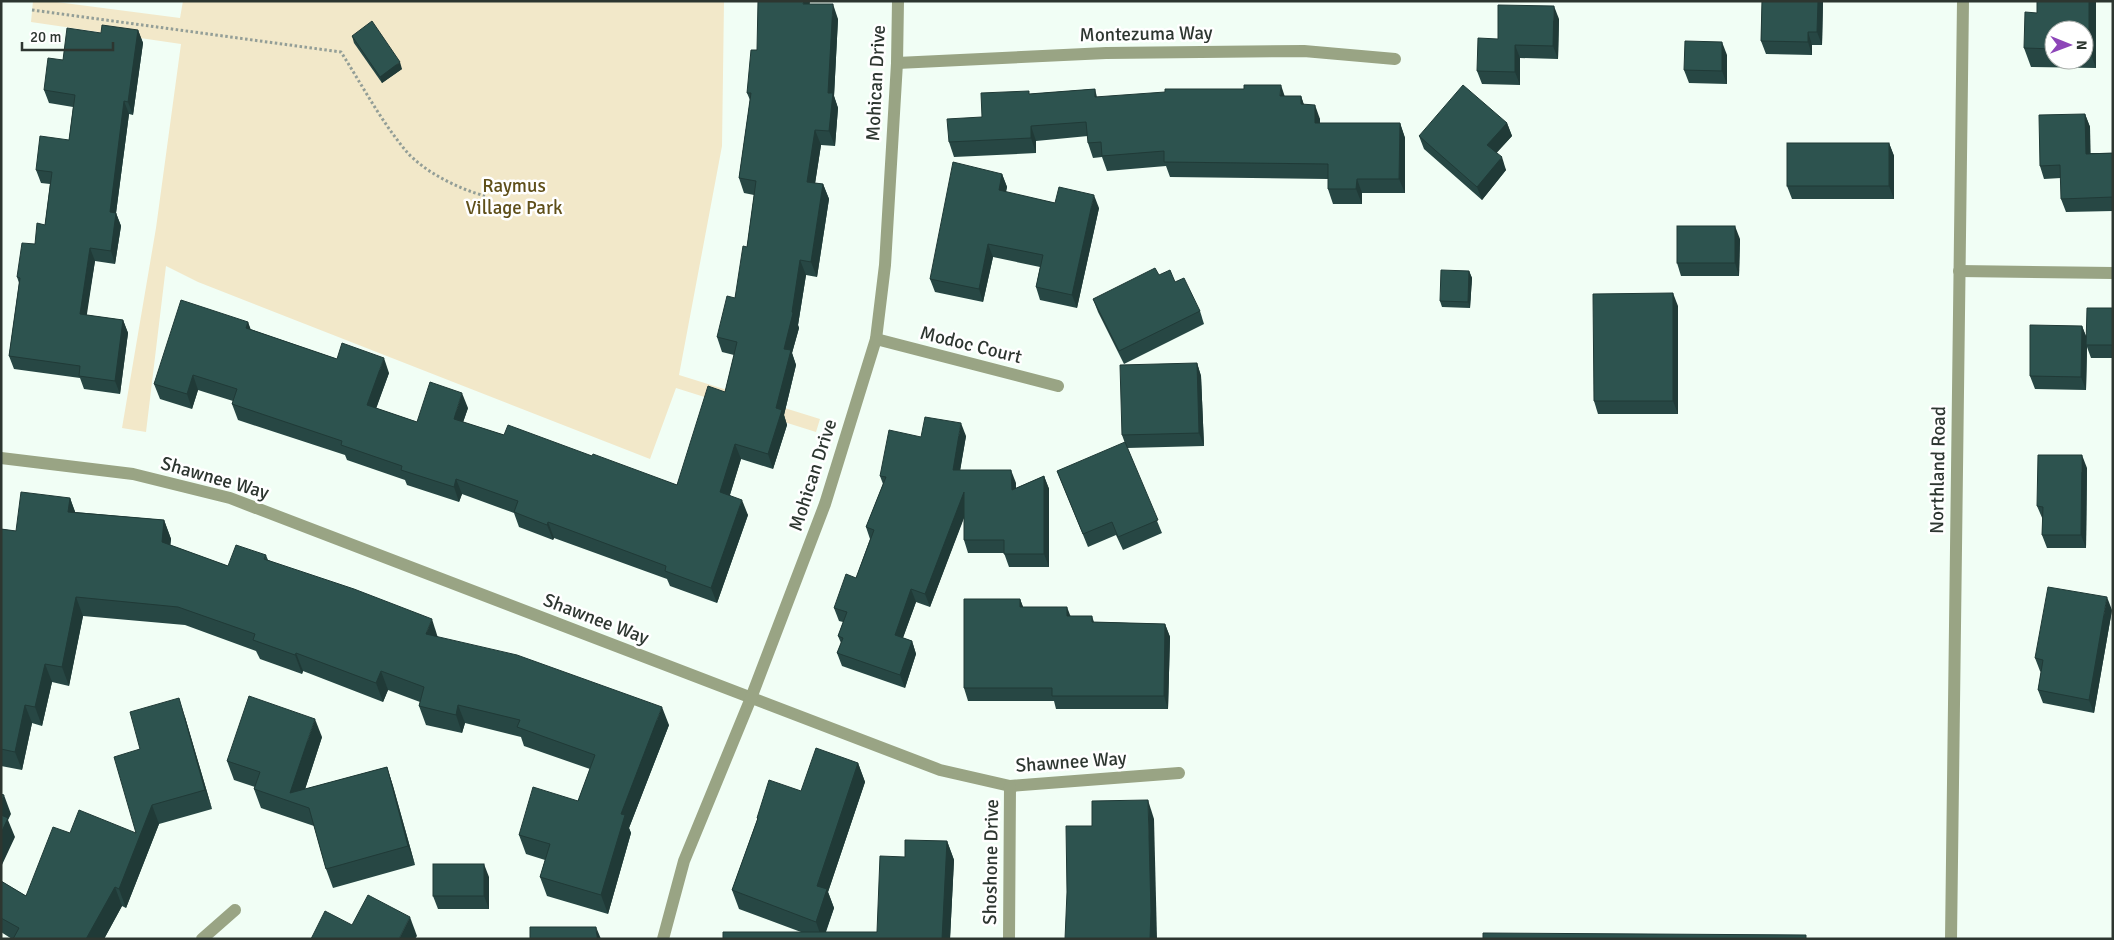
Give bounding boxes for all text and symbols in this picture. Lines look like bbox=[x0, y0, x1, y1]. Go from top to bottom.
scale bar bbox=[22, 20, 114, 52]
north arrow bbox=[2044, 20, 2094, 70]
street label: Montezuma Way bbox=[1079, 21, 1213, 47]
street label: Mohican Drive bbox=[861, 24, 891, 142]
text: 20 m bbox=[30, 28, 61, 46]
text: N bbox=[2073, 40, 2090, 50]
park label: Raymus Village Park bbox=[466, 174, 563, 220]
street label: Modoc Court bbox=[918, 321, 1025, 369]
street label: Northland Road bbox=[1925, 406, 1951, 534]
street label: Mohican Drive bbox=[784, 416, 842, 534]
street label: Shawnee Way bbox=[158, 451, 272, 505]
street label: Shawnee Way bbox=[540, 588, 652, 650]
street label: Shawnee Way bbox=[1015, 746, 1127, 778]
street label: Shoshone Drive bbox=[978, 799, 1004, 925]

